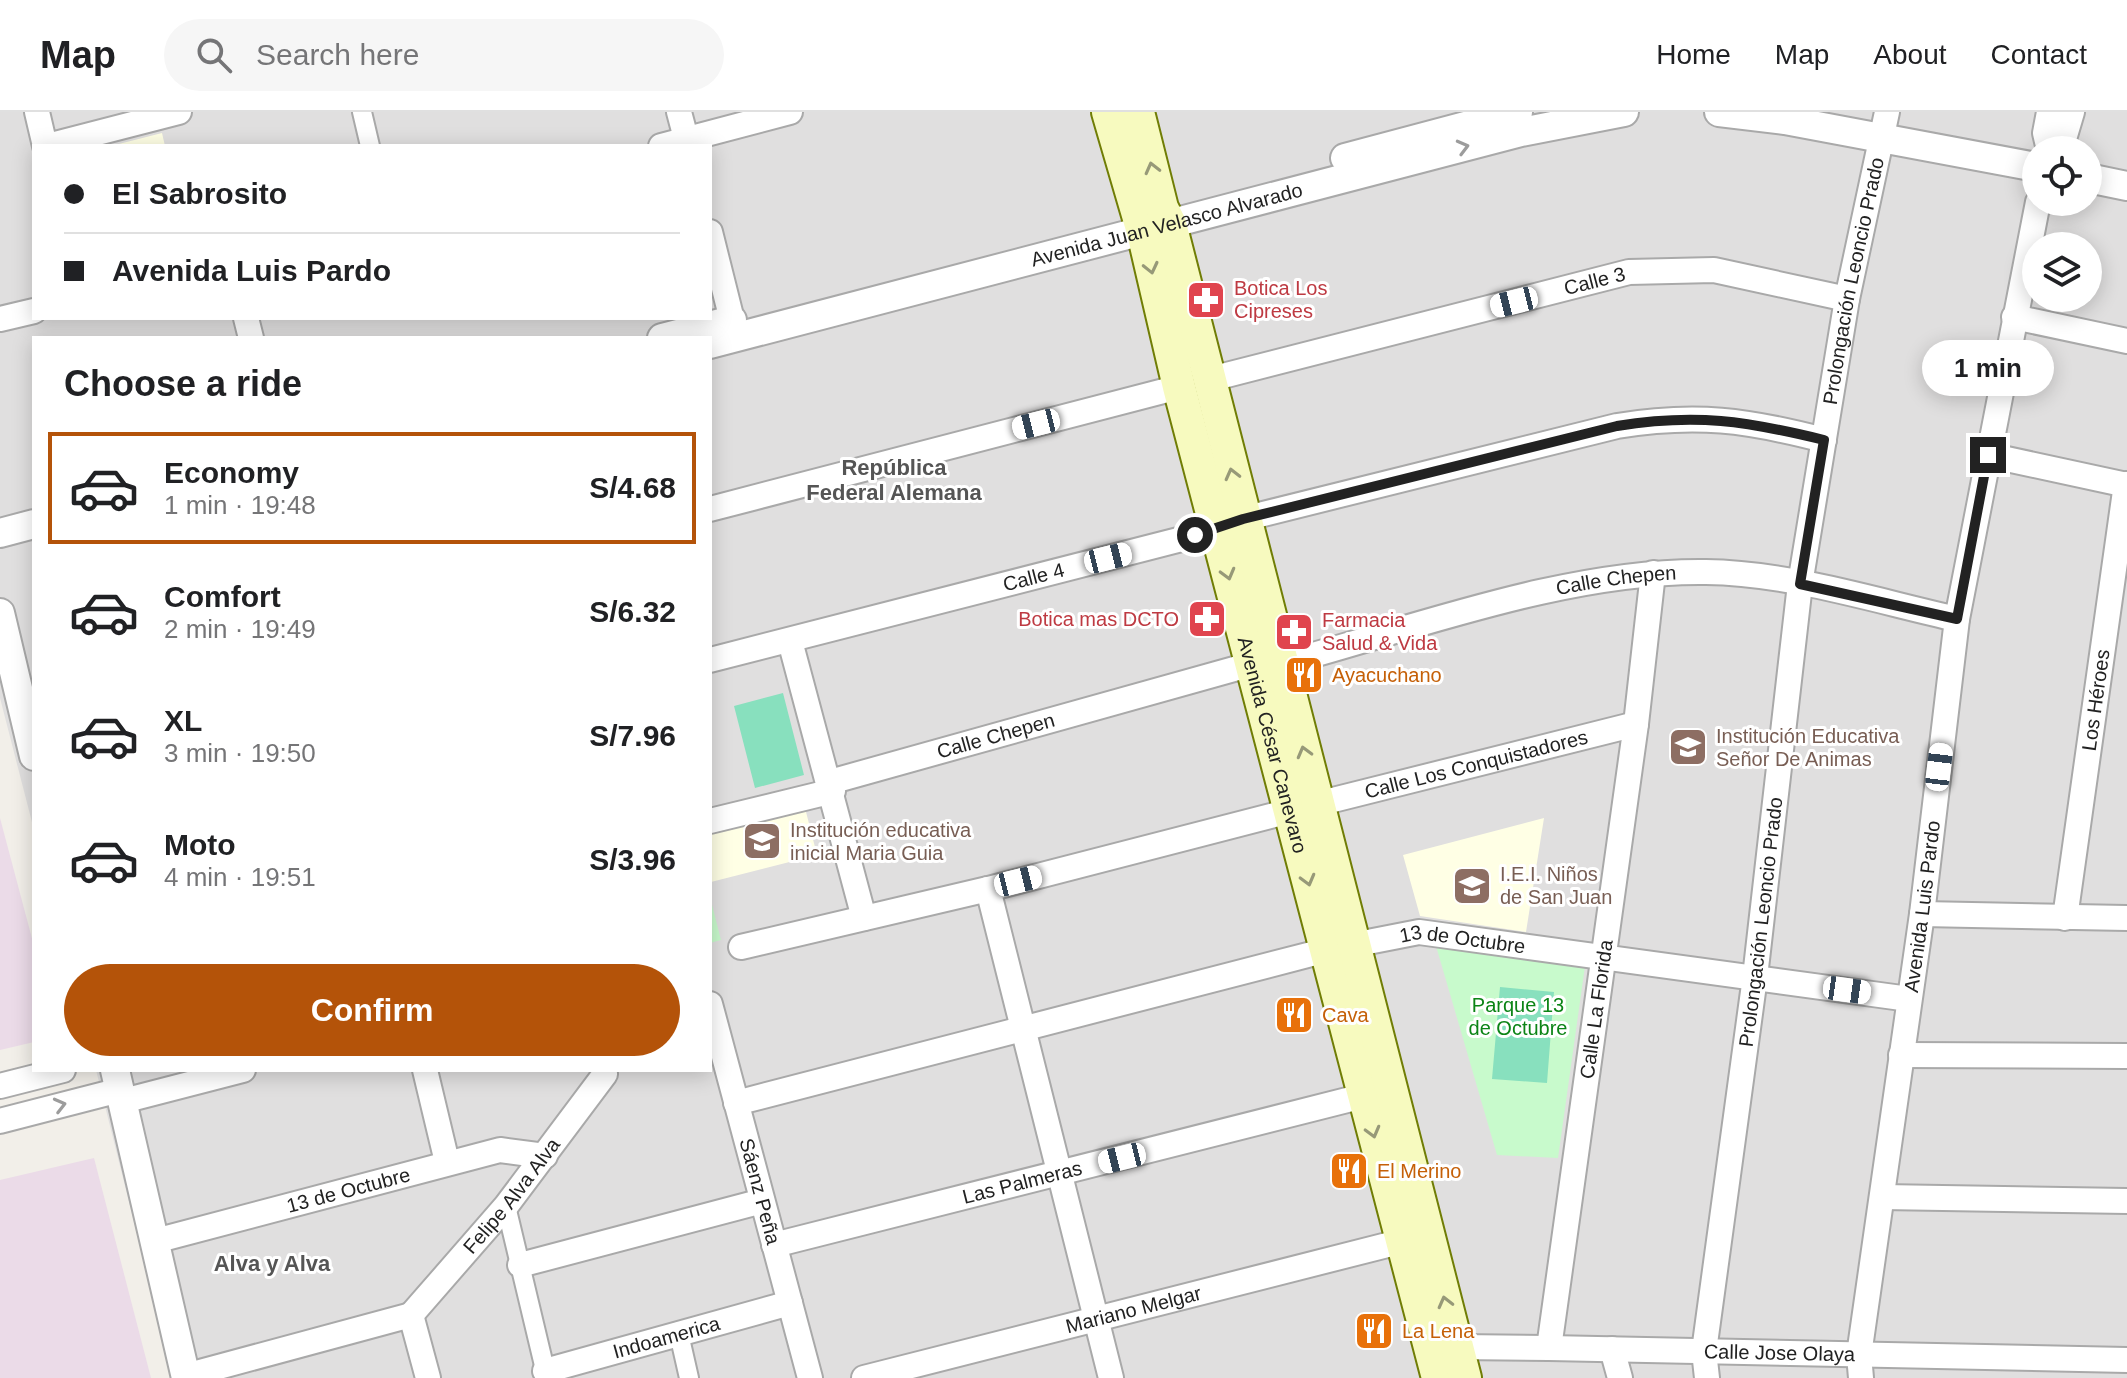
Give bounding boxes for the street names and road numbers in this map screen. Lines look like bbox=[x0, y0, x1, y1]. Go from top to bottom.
street label: Prolongación Leoncio Prado bbox=[1819, 155, 1888, 406]
street label: Avenida Juan Velasco Alvarado bbox=[1028, 179, 1305, 271]
street label: Calle 3 bbox=[1562, 262, 1627, 299]
street label: Calle 4 bbox=[1001, 559, 1066, 595]
street label: Calle Chepen bbox=[1554, 561, 1677, 599]
street label: Avenida César Canevaro bbox=[1234, 634, 1311, 856]
street label: Los Héroes bbox=[2078, 648, 2114, 752]
street label: Calle Chepen bbox=[934, 709, 1057, 763]
street label: Calle Los Conquistadores bbox=[1362, 726, 1590, 803]
street label: Prolongación Leoncio Prado bbox=[1735, 796, 1787, 1048]
street label: Avenida Luis Pardo bbox=[1900, 819, 1944, 994]
street label: 13 de Octubre bbox=[1398, 921, 1527, 957]
street label: Calle La Florida bbox=[1576, 937, 1617, 1080]
street label: Felipe Alva Alva bbox=[459, 1133, 565, 1258]
street label: Sáenz Peña bbox=[735, 1136, 785, 1248]
street label: Las Palmeras bbox=[960, 1157, 1084, 1208]
street label: 13 de Octubre bbox=[284, 1163, 412, 1217]
street label: Mariano Melgar bbox=[1063, 1282, 1204, 1337]
street label: Indoamerica bbox=[610, 1312, 723, 1363]
street label: Calle Jose Olaya bbox=[1704, 1340, 1856, 1365]

